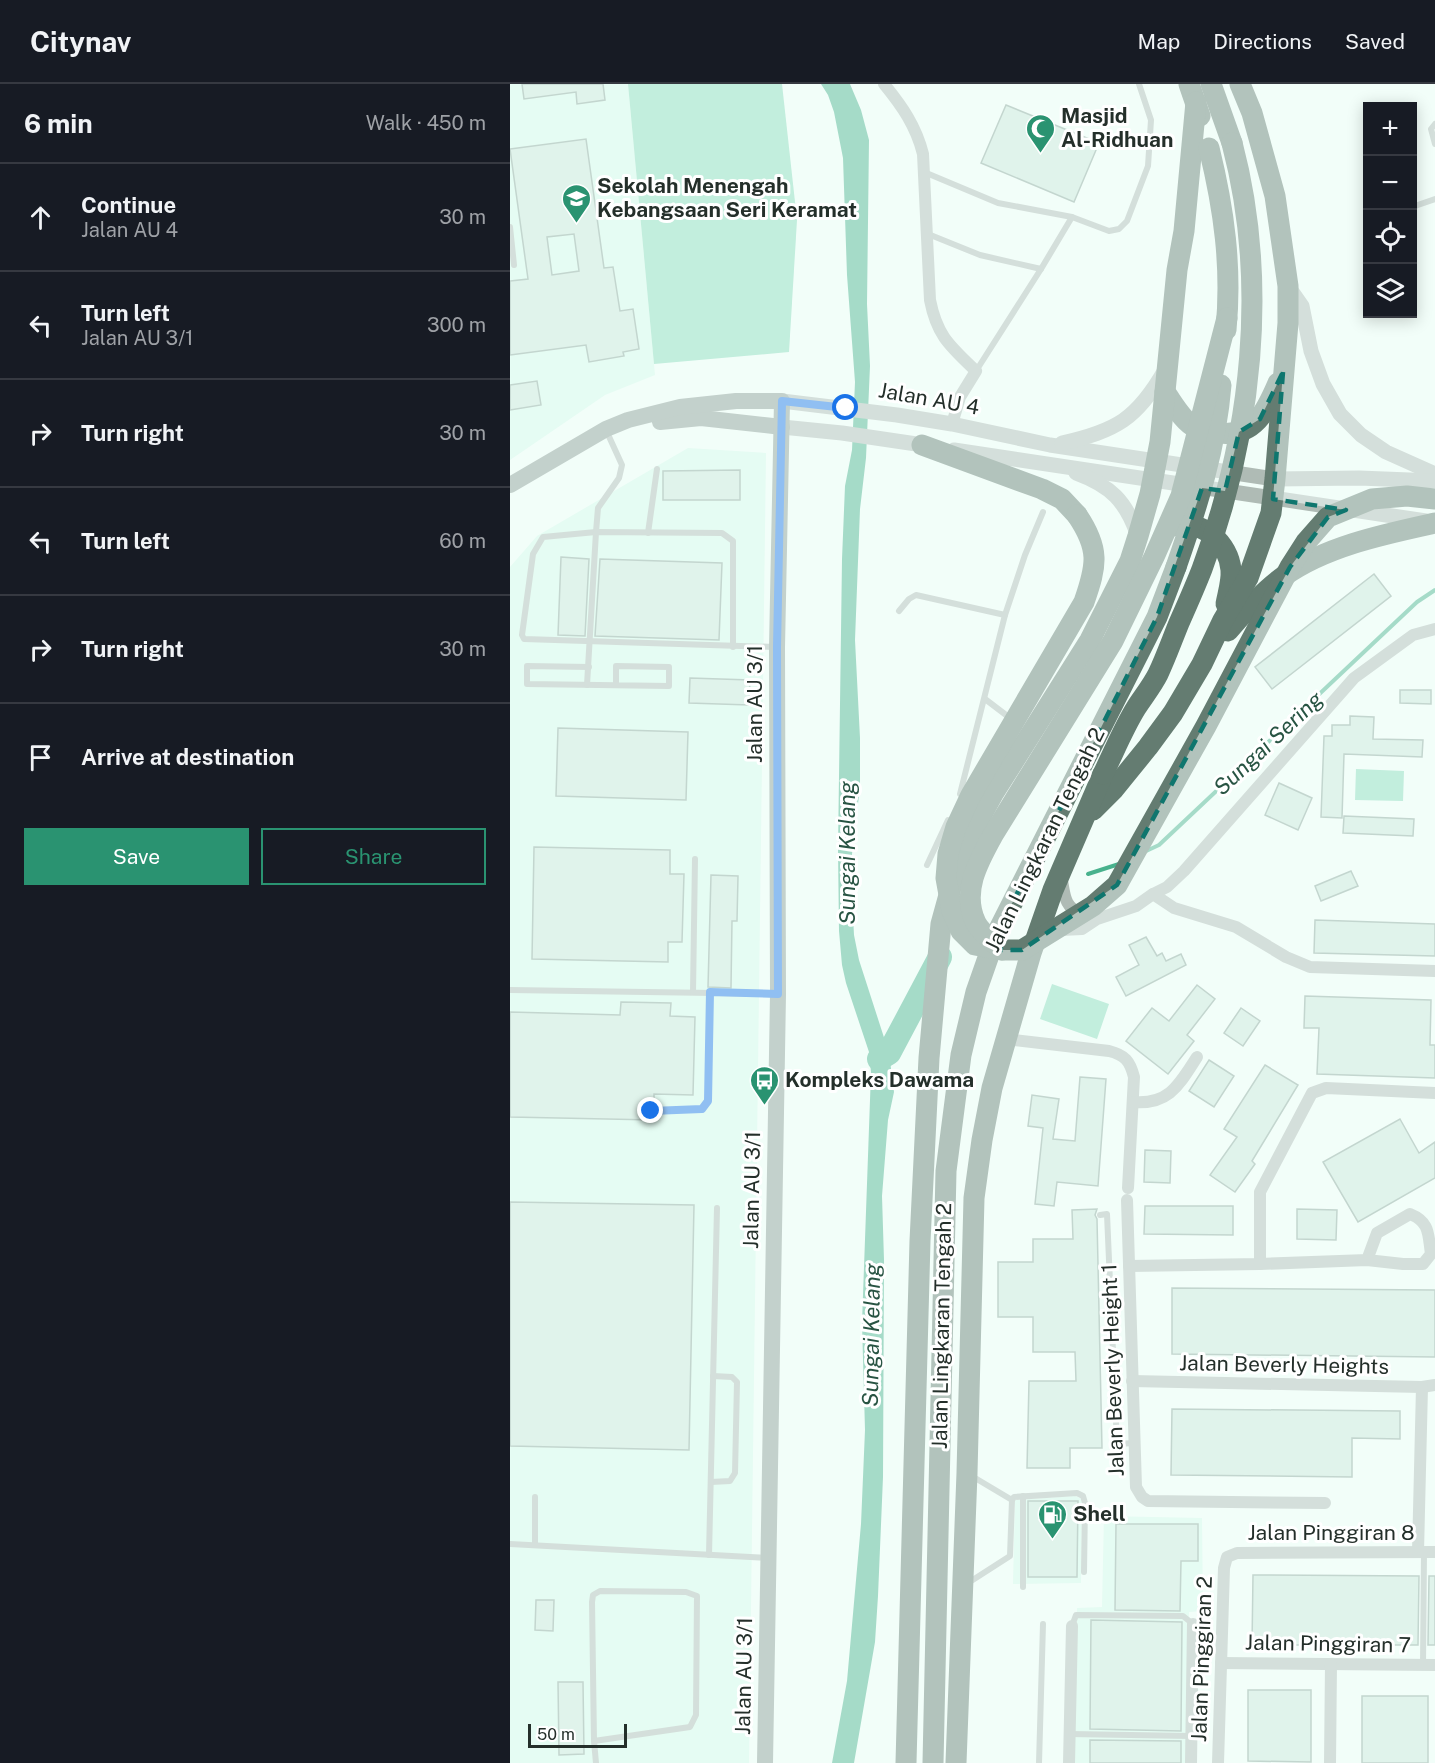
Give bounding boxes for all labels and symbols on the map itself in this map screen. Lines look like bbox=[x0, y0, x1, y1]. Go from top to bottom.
place label: Masjid Al-Ridhuan bbox=[1061, 103, 1173, 152]
mosque icon: Masjid Al-Ridhuan bbox=[1024, 112, 1056, 154]
place label: Sekolah Menengah Kebangsaan Seri Keramat bbox=[597, 173, 857, 222]
school or university icon: Sekolah Menengah Kebangsaan Seri Keramat bbox=[560, 182, 592, 224]
street label: Jalan AU 4 bbox=[877, 377, 982, 420]
route start bbox=[832, 394, 858, 420]
street label: Jalan AU 3/1 bbox=[742, 645, 767, 763]
water label: Sungai Sering bbox=[1208, 685, 1329, 800]
street label: Jalan Lingkaran Tengah 2 bbox=[979, 724, 1110, 956]
water label: Sungai Kelang bbox=[834, 780, 860, 925]
bus stop icon: Kompleks Dawama bbox=[748, 1064, 780, 1106]
place label: Kompleks Dawama bbox=[785, 1067, 974, 1092]
route end bbox=[637, 1097, 663, 1123]
street label: Jalan AU 3/1 bbox=[738, 1131, 765, 1249]
street label: Jalan Lingkaran Tengah 2 bbox=[927, 1203, 956, 1449]
water label: Sungai Kelang bbox=[857, 1262, 885, 1407]
street label: Jalan Beverly Height 1 bbox=[1096, 1263, 1129, 1477]
street label: Jalan Beverly Heights bbox=[1179, 1350, 1389, 1379]
fuel station icon: Shell bbox=[1036, 1498, 1068, 1540]
place label: Shell bbox=[1073, 1501, 1126, 1526]
street label: Jalan Pinggiran 8 bbox=[1247, 1520, 1415, 1545]
street label: Jalan Pinggiran 2 bbox=[1186, 1576, 1217, 1742]
street label: Jalan AU 3/1 bbox=[730, 1617, 757, 1735]
street label: Jalan Pinggiran 7 bbox=[1245, 1630, 1411, 1657]
scale bar bbox=[528, 1721, 627, 1748]

